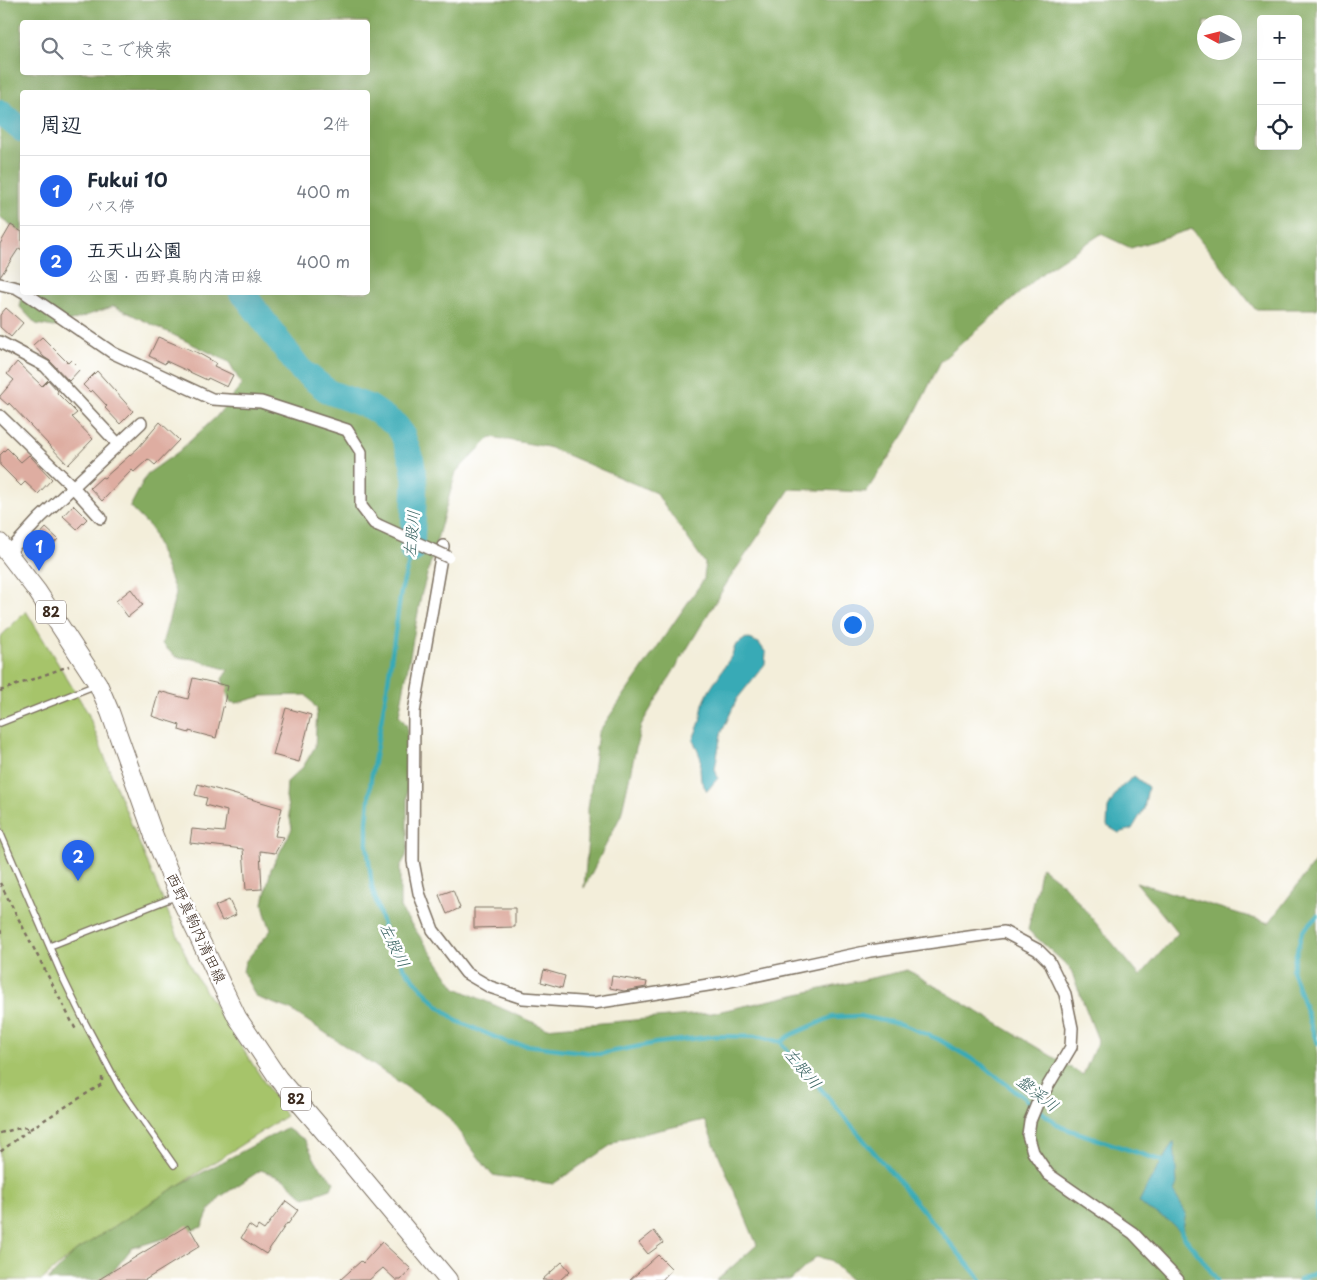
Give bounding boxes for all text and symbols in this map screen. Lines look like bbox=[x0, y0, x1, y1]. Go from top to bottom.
north arrow bbox=[1197, 15, 1242, 60]
map controls bbox=[1257, 15, 1302, 150]
button: + bbox=[1257, 15, 1302, 60]
search box bbox=[20, 20, 370, 75]
icon: search bbox=[38, 34, 66, 62]
text: ここで検索 bbox=[78, 34, 173, 62]
button: − bbox=[1257, 60, 1302, 105]
button: locate bbox=[1257, 105, 1302, 150]
text: 周辺 bbox=[40, 107, 82, 139]
text: 2件 bbox=[323, 111, 350, 135]
text: Fukui 10 bbox=[87, 165, 168, 193]
text: 1 bbox=[52, 179, 60, 203]
text: 400 m bbox=[297, 179, 350, 203]
text: バス停 bbox=[87, 193, 135, 217]
text: 五天山公園 bbox=[87, 235, 182, 263]
text: 2 bbox=[50, 249, 62, 273]
text: 400 m bbox=[297, 249, 350, 273]
text: 公園 · 西野真駒内清田線 bbox=[87, 263, 262, 287]
water label: 左股川 bbox=[396, 509, 424, 559]
pin: 1 bbox=[23, 530, 55, 571]
road number: 82 bbox=[36, 600, 66, 624]
your location bbox=[840, 612, 866, 638]
pin: 2 bbox=[62, 840, 94, 881]
street label: 西野真駒内清田線 bbox=[162, 868, 233, 987]
water label: 左股川 bbox=[375, 918, 417, 971]
water label: 左股川 bbox=[779, 1041, 828, 1093]
water label: 盤渓川 bbox=[1012, 1068, 1065, 1116]
road number: 82 bbox=[281, 1088, 311, 1110]

